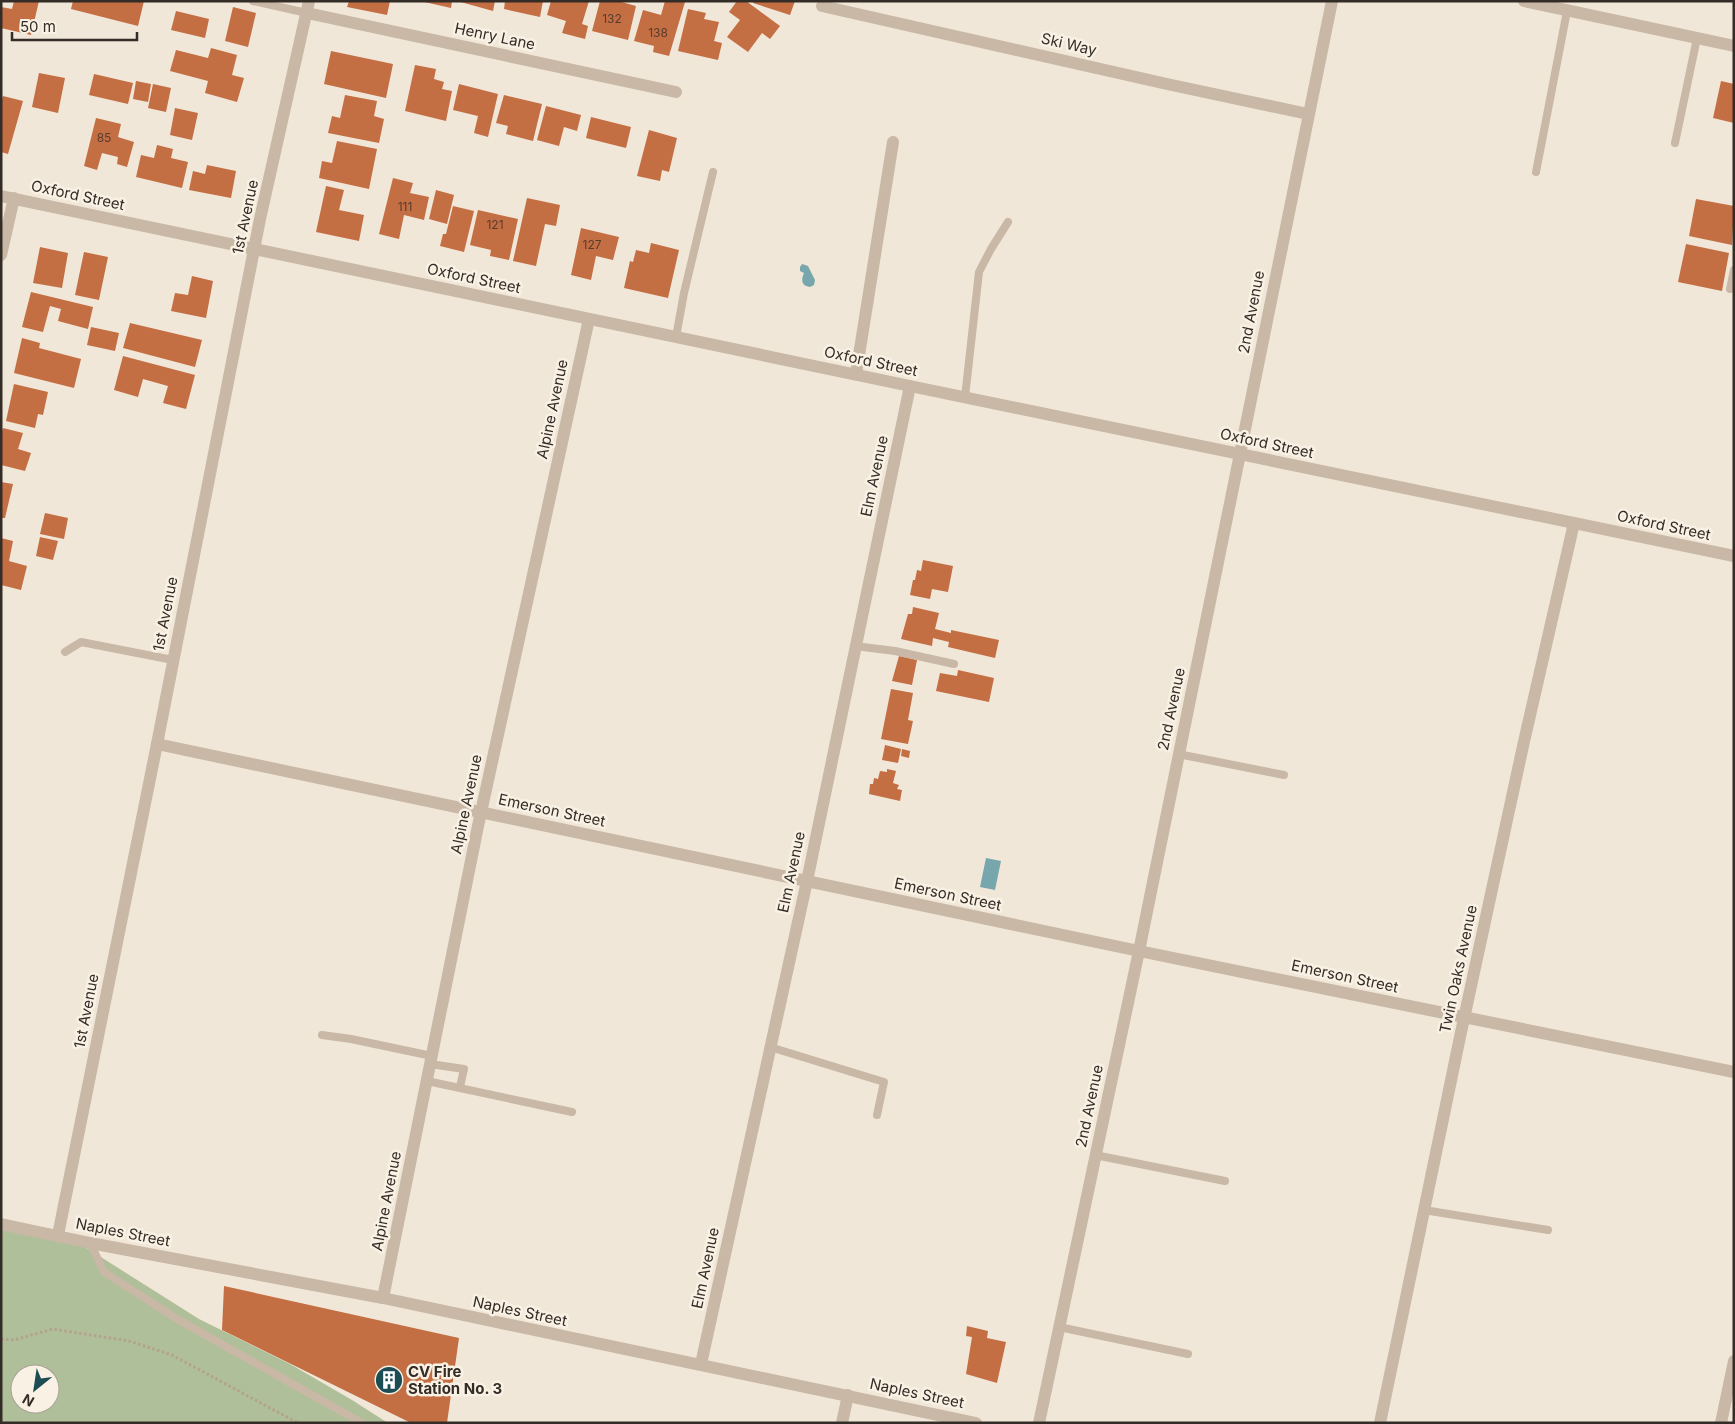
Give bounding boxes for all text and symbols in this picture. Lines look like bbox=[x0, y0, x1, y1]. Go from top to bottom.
scale bar bbox=[12, 10, 138, 42]
house number: 132 bbox=[602, 11, 622, 26]
text: 50 m bbox=[20, 17, 56, 36]
street label: Henry Lane bbox=[453, 18, 537, 54]
house number: 138 bbox=[648, 25, 668, 40]
street label: Ski Way bbox=[1039, 28, 1099, 60]
house number: 85 bbox=[97, 130, 111, 145]
street label: Oxford Street bbox=[29, 176, 127, 214]
street label: 1st Avenue bbox=[228, 178, 262, 256]
house number: 111 bbox=[398, 199, 412, 214]
house number: 121 bbox=[486, 217, 504, 232]
house number: 127 bbox=[583, 237, 602, 252]
street label: Oxford Street bbox=[425, 259, 523, 297]
street label: 2nd Avenue bbox=[1234, 269, 1268, 355]
street label: Oxford Street bbox=[822, 342, 920, 380]
street label: Alpine Avenue bbox=[532, 357, 572, 461]
street label: Oxford Street bbox=[1218, 424, 1316, 462]
street label: Elm Avenue bbox=[856, 434, 892, 518]
street label: Oxford Street bbox=[1615, 506, 1713, 544]
street label: 1st Avenue bbox=[148, 575, 182, 653]
street label: 2nd Avenue bbox=[1153, 666, 1189, 752]
street label: Alpine Avenue bbox=[446, 752, 486, 856]
street label: Emerson Street bbox=[497, 789, 607, 831]
street label: Elm Avenue bbox=[773, 830, 809, 914]
street label: Emerson Street bbox=[893, 873, 1003, 915]
street label: Twin Oaks Avenue bbox=[1435, 903, 1481, 1035]
street label: Emerson Street bbox=[1290, 955, 1400, 997]
street label: 1st Avenue bbox=[69, 972, 103, 1050]
street label: 2nd Avenue bbox=[1071, 1063, 1107, 1149]
street label: Alpine Avenue bbox=[367, 1149, 405, 1253]
street label: Naples Street bbox=[74, 1214, 172, 1250]
street label: Elm Avenue bbox=[687, 1226, 723, 1310]
street label: Naples Street bbox=[471, 1292, 569, 1330]
place label: CV Fire Station No. 3 bbox=[408, 1362, 502, 1398]
north arrow bbox=[10, 1364, 60, 1414]
building icon: CV Fire Station No. 3 bbox=[374, 1365, 404, 1395]
street label: Naples Street bbox=[868, 1374, 966, 1412]
text: N bbox=[19, 1391, 37, 1411]

